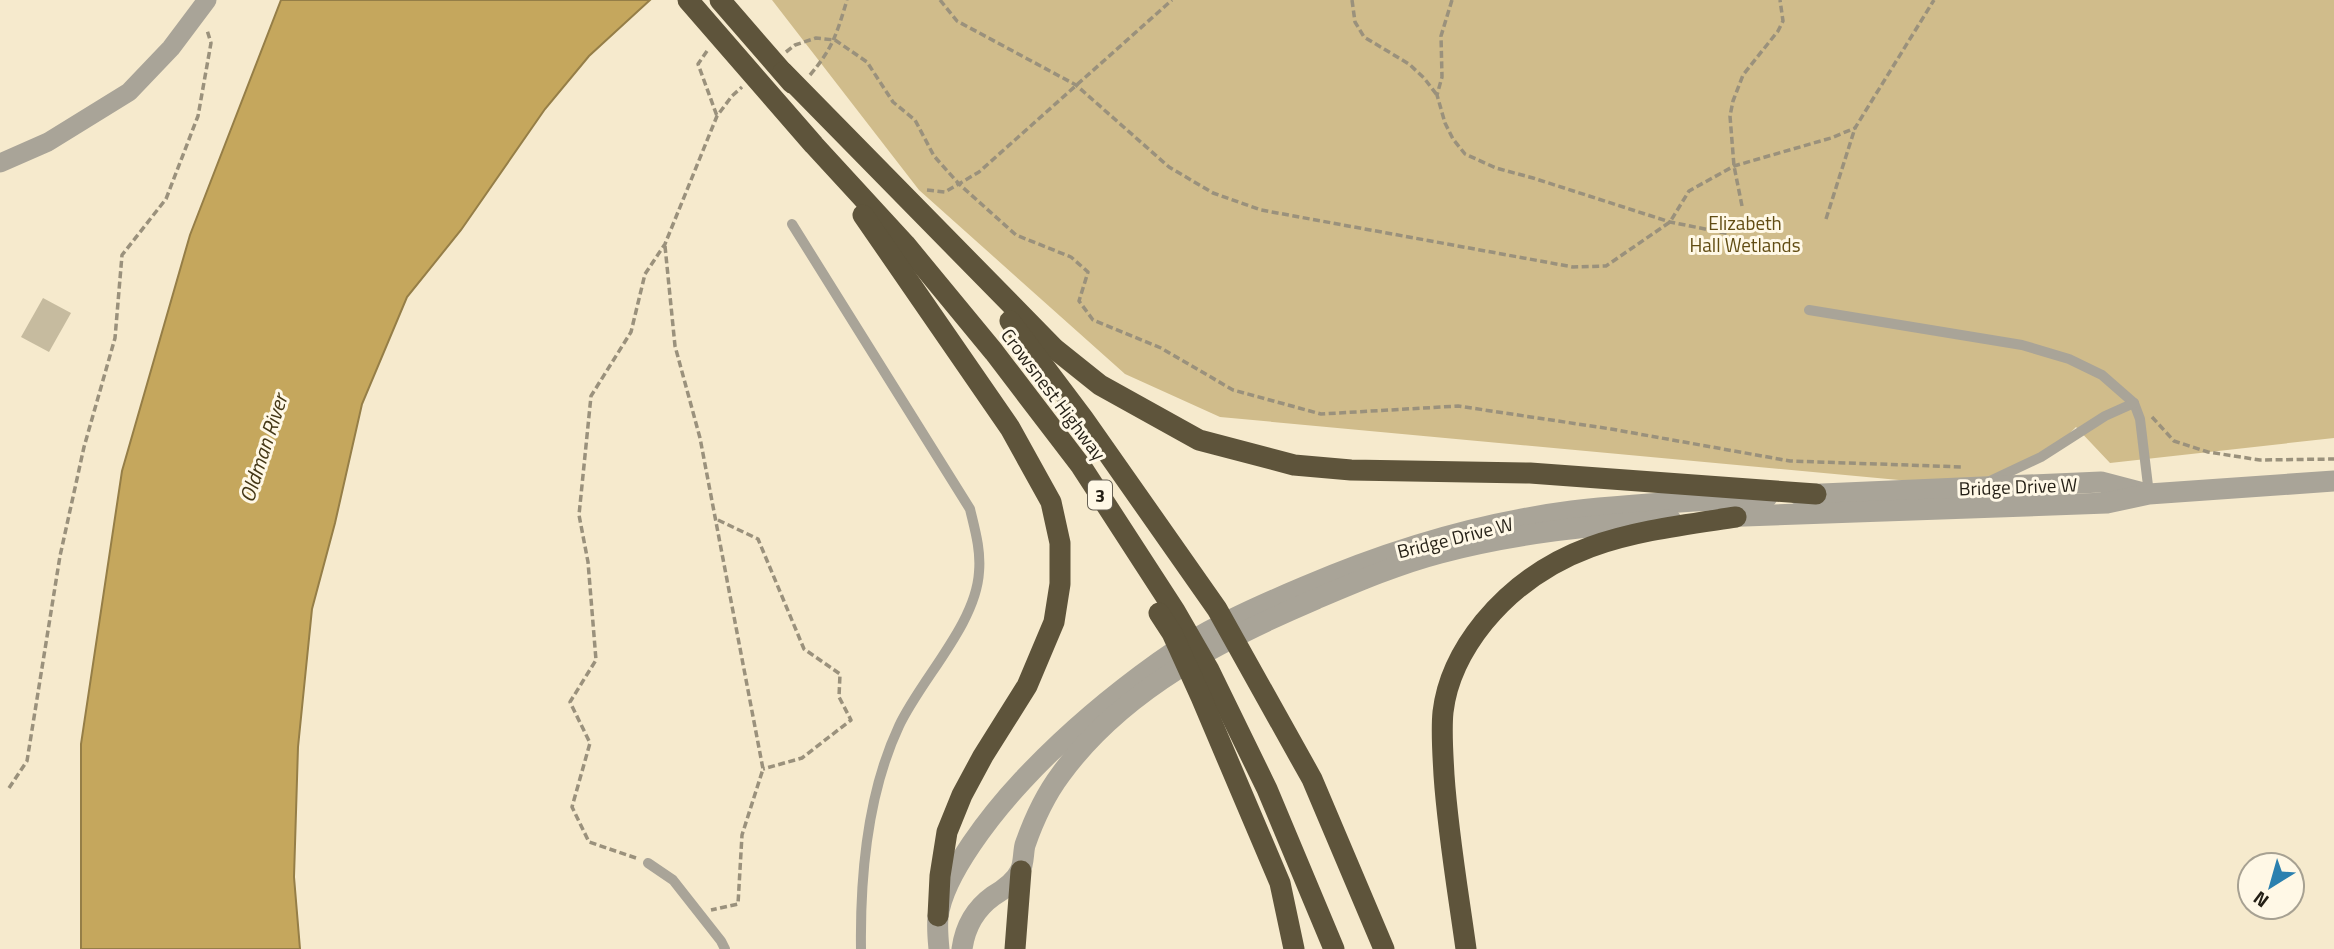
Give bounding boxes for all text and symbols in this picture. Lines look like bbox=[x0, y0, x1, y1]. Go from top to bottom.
park label: Elizabeth Hall Wetlands bbox=[1690, 208, 1801, 259]
street label: Crowsnest Highway bbox=[995, 322, 1113, 466]
water label: Oldman River bbox=[231, 388, 296, 506]
street label: Bridge Drive W bbox=[1958, 469, 2078, 503]
road number: 3 bbox=[1088, 480, 1112, 509]
street label: Bridge Drive W bbox=[1394, 509, 1516, 565]
north arrow bbox=[2236, 851, 2306, 921]
text: N bbox=[2246, 884, 2274, 916]

